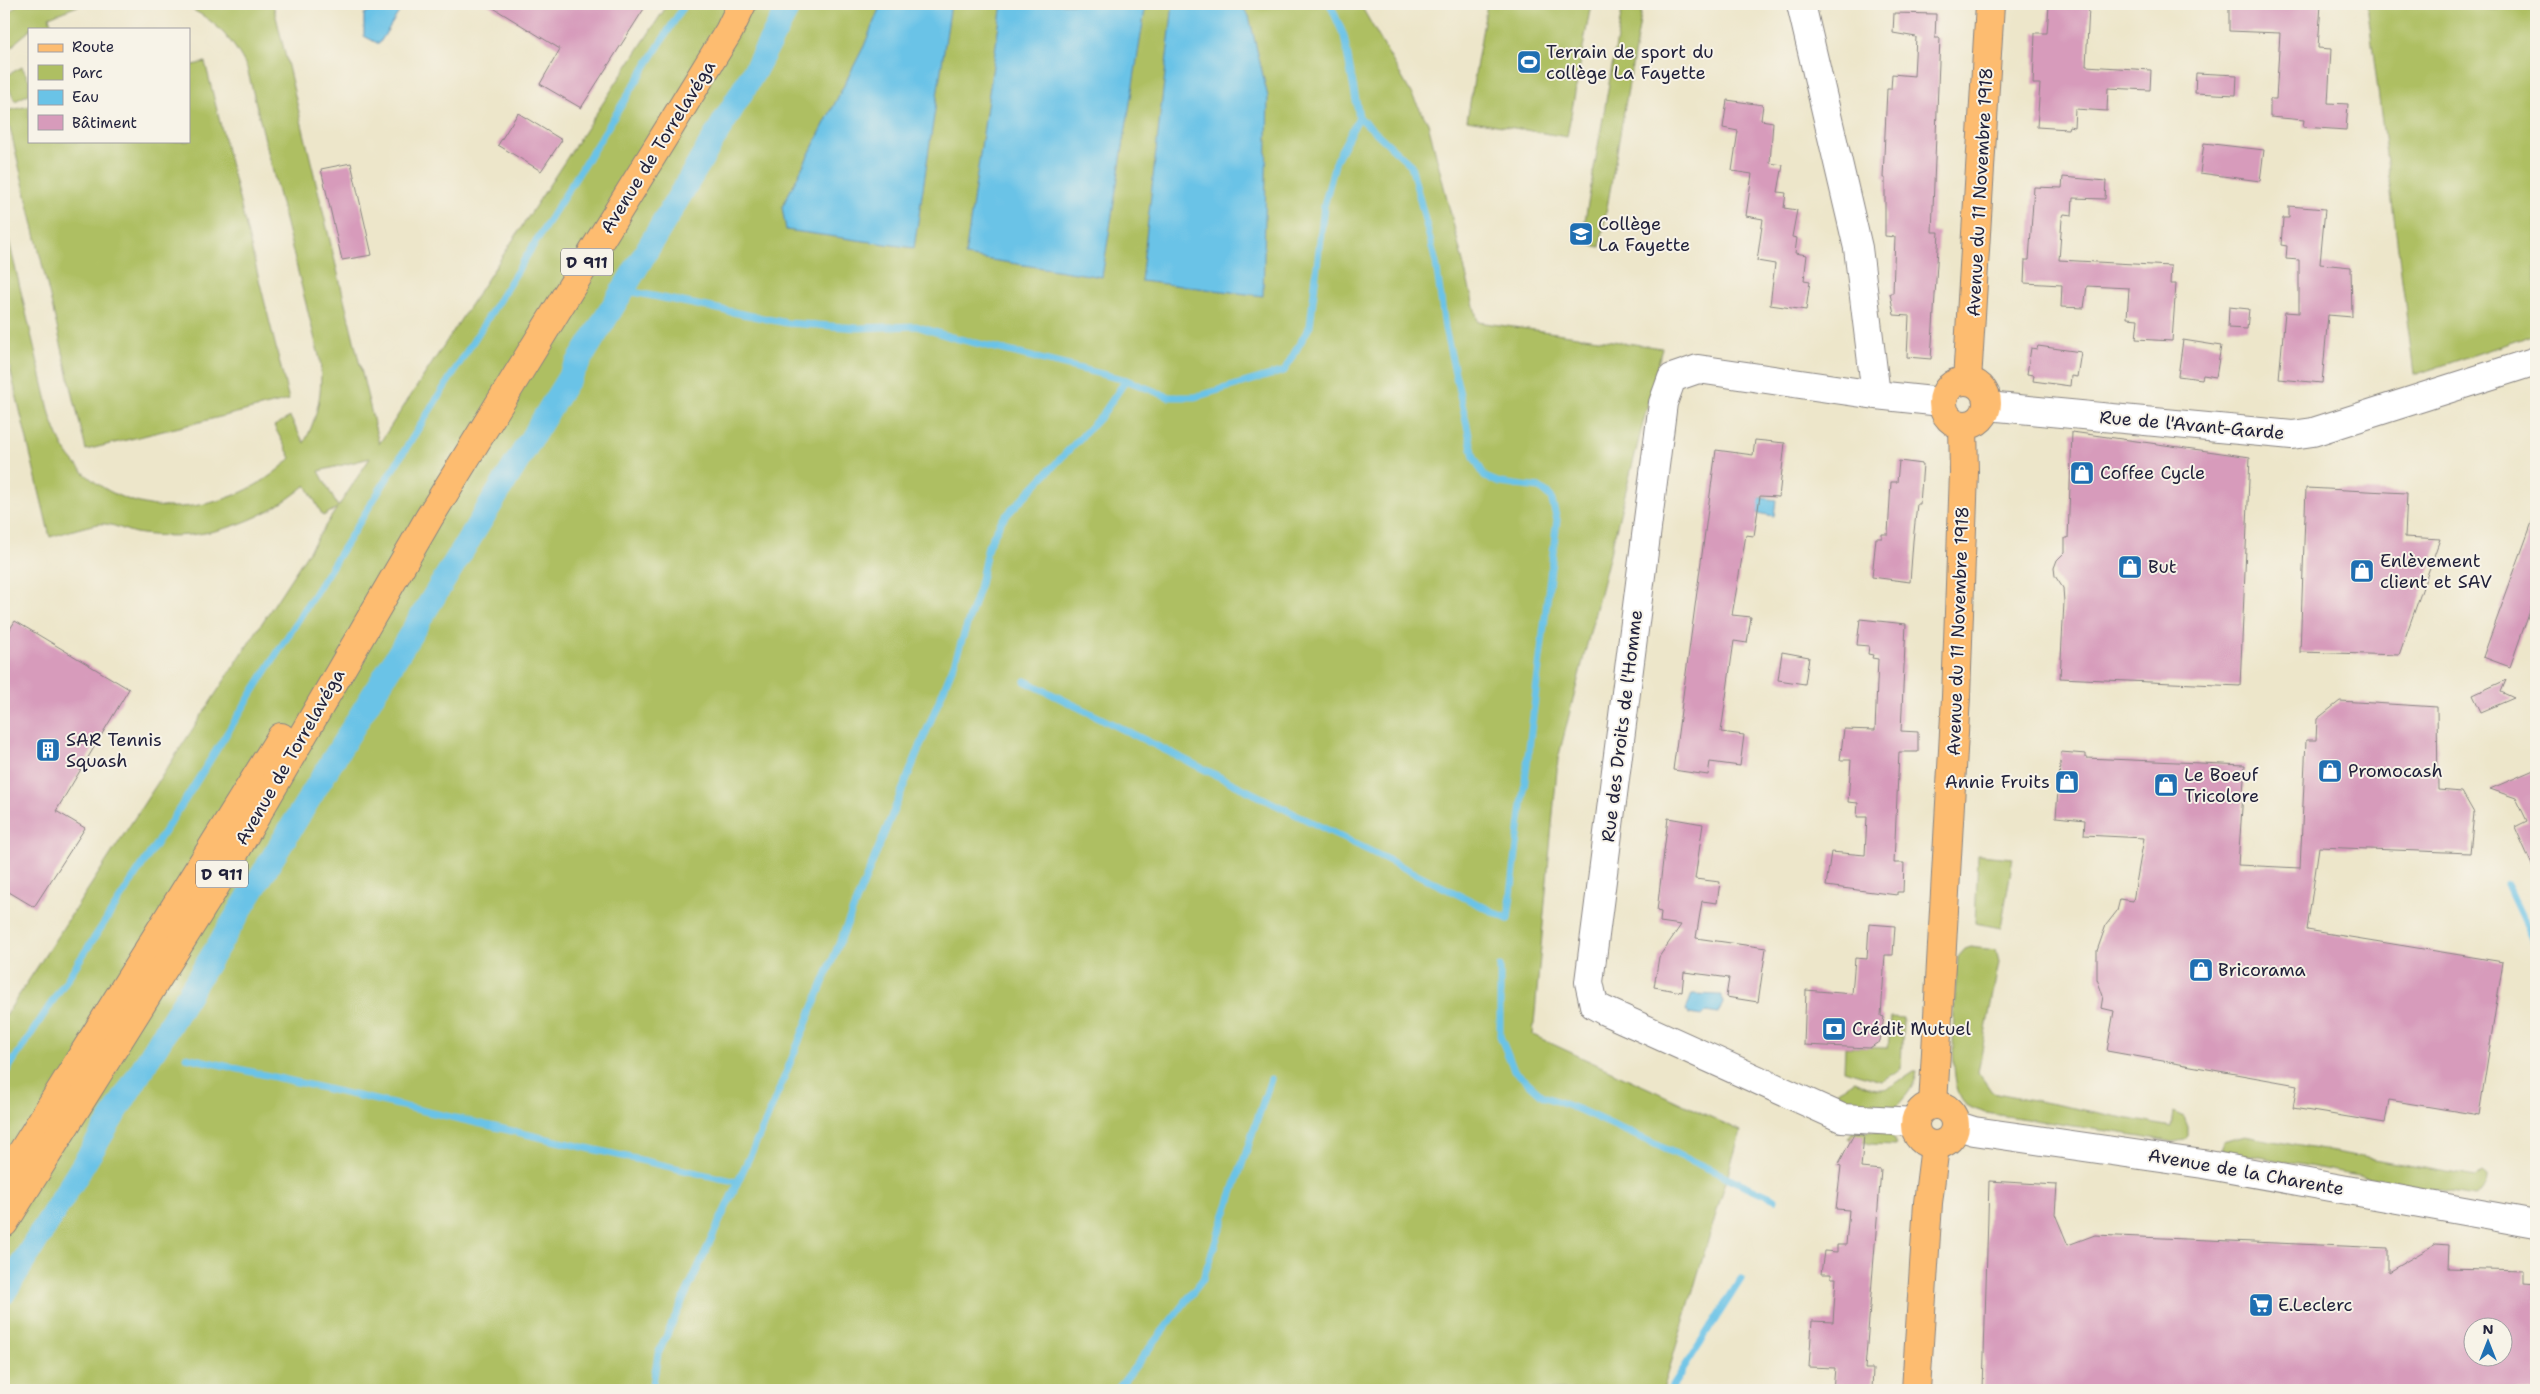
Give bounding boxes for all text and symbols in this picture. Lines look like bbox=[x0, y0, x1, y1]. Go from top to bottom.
legend bbox=[28, 28, 190, 142]
text: Route bbox=[72, 37, 114, 57]
place label: Terrain de sport du collège La Fayette bbox=[1546, 40, 1714, 85]
sports icon: Terrain de sport du collège La Fayette bbox=[1516, 49, 1542, 75]
street label: Avenue de Torrelavéga bbox=[595, 56, 721, 238]
text: Parc bbox=[72, 63, 103, 83]
street label: Avenue du 11 Novembre 1918 bbox=[1961, 67, 1999, 317]
text: Eau bbox=[72, 87, 99, 107]
text: Bâtiment bbox=[72, 113, 137, 133]
place label: Collège La Fayette bbox=[1598, 212, 1690, 257]
school or university icon: Collège La Fayette bbox=[1568, 221, 1594, 247]
road number: D 911 bbox=[561, 248, 613, 276]
street label: Rue de l'Avant-Garde bbox=[2099, 405, 2285, 445]
shop icon: Coffee Cycle bbox=[2069, 460, 2095, 486]
place label: Coffee Cycle bbox=[2100, 461, 2205, 485]
street label: Avenue du 11 Novembre 1918 bbox=[1942, 506, 1974, 756]
place label: Enlèvement client et SAV bbox=[2380, 549, 2492, 594]
shop icon: But bbox=[2117, 554, 2143, 580]
place label: But bbox=[2148, 555, 2177, 579]
shop icon: Enlèvement client et SAV bbox=[2349, 558, 2375, 584]
street label: Rue des Droits de l'Homme bbox=[1596, 608, 1648, 844]
street label: Avenue de Torrelavéga bbox=[230, 664, 350, 850]
place label: SAR Tennis Squash bbox=[66, 728, 162, 773]
building icon: SAR Tennis Squash bbox=[35, 737, 61, 763]
shop icon: Promocash bbox=[2317, 758, 2343, 784]
place label: Promocash bbox=[2348, 759, 2443, 783]
place label: Le Boeuf Tricolore bbox=[2184, 763, 2259, 808]
shop icon: Annie Fruits bbox=[2054, 769, 2080, 795]
place label: Annie Fruits bbox=[1945, 770, 2050, 794]
shop icon: Le Boeuf Tricolore bbox=[2153, 772, 2179, 798]
road number: D 911 bbox=[196, 861, 248, 888]
shop icon: Bricorama bbox=[2188, 957, 2214, 983]
place label: Bricorama bbox=[2218, 958, 2306, 982]
bank icon: Crédit Mutuel bbox=[1821, 1016, 1847, 1042]
place label: Crédit Mutuel bbox=[1852, 1017, 1971, 1041]
street label: Avenue de la Charente bbox=[2146, 1143, 2346, 1201]
supermarket icon: E.Leclerc bbox=[2248, 1292, 2274, 1318]
place label: E.Leclerc bbox=[2278, 1293, 2353, 1317]
north arrow bbox=[2462, 1316, 2512, 1366]
text: N bbox=[2482, 1320, 2494, 1338]

